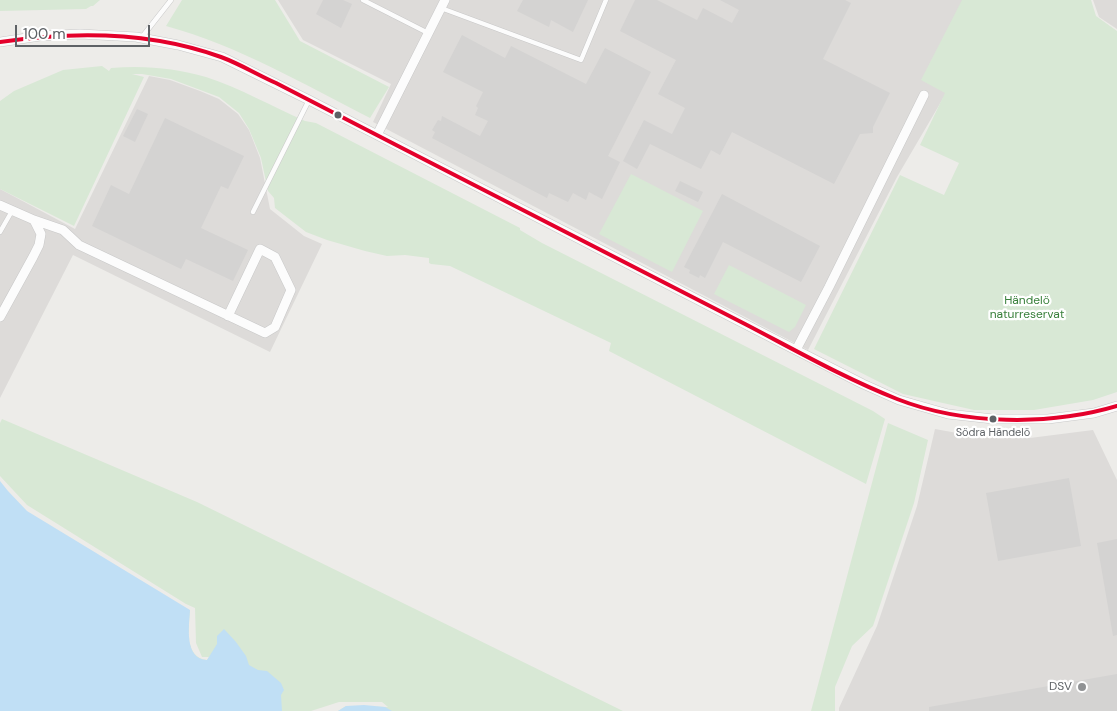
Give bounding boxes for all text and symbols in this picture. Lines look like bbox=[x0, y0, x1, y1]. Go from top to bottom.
scale bar bbox=[18, 15, 152, 47]
text: 100 m bbox=[23, 24, 66, 44]
unlabelled marker bbox=[333, 110, 343, 120]
park label: Händelö naturreservat bbox=[990, 294, 1064, 322]
marker: Södra Händelö bbox=[988, 414, 998, 424]
place label: Södra Händelö bbox=[956, 426, 1030, 440]
place label: DSV bbox=[1049, 680, 1072, 694]
marker: DSV bbox=[1076, 681, 1088, 693]

